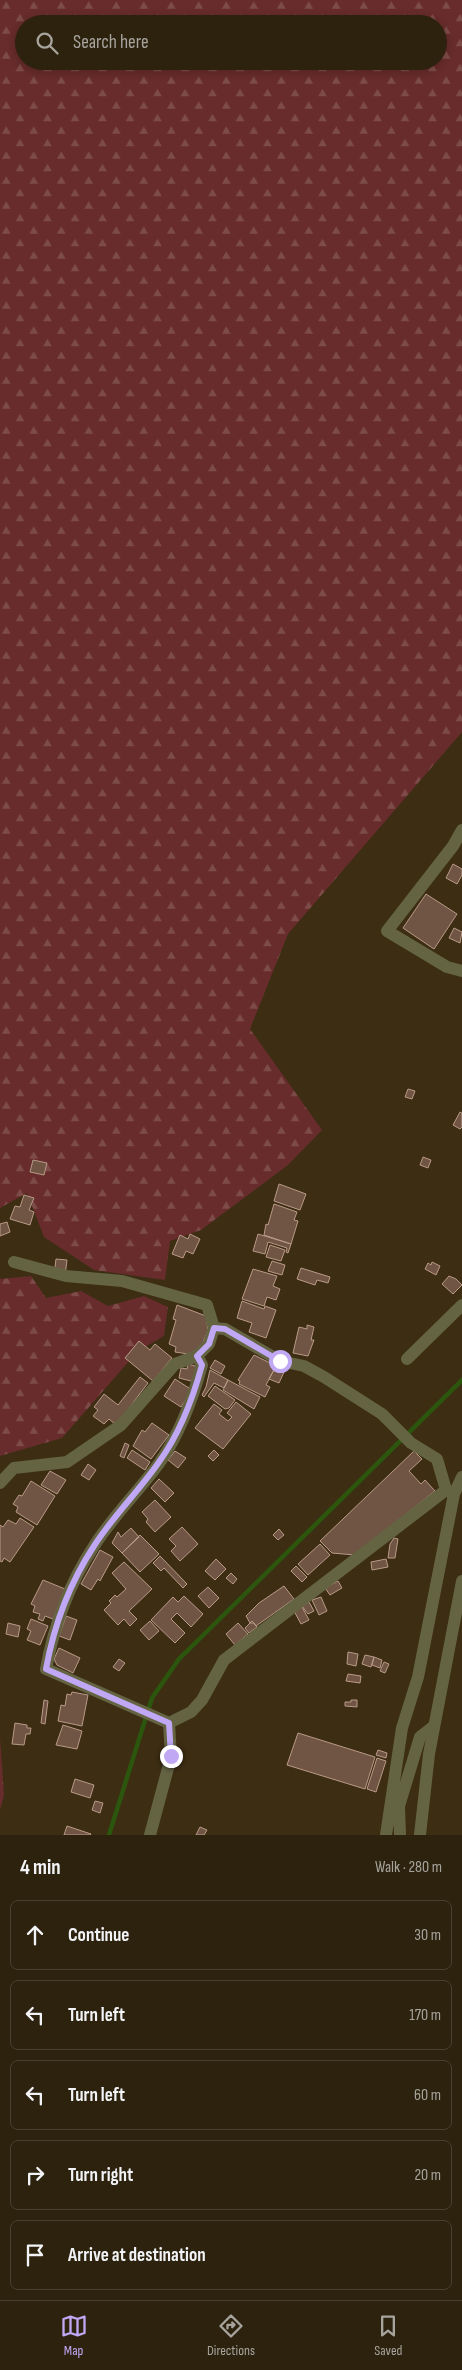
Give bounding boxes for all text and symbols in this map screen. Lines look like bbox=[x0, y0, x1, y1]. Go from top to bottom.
search box bbox=[15, 15, 447, 70]
icon: search bbox=[33, 29, 61, 57]
text: Search here bbox=[73, 31, 149, 54]
route start bbox=[269, 1350, 292, 1373]
route end bbox=[160, 1745, 183, 1768]
text: 4 min bbox=[20, 1855, 61, 1880]
text: Walk · 280 m bbox=[375, 1858, 442, 1877]
icon: ahead bbox=[21, 1921, 49, 1949]
text: Continue bbox=[68, 1924, 129, 1947]
text: 30 m bbox=[414, 1926, 441, 1945]
icon: left bbox=[21, 2001, 49, 2029]
text: Turn left bbox=[68, 2004, 125, 2027]
text: 170 m bbox=[409, 2006, 441, 2025]
icon: left bbox=[21, 2081, 49, 2109]
text: Turn left bbox=[68, 2084, 125, 2107]
text: 60 m bbox=[414, 2086, 441, 2105]
icon: right bbox=[21, 2161, 49, 2189]
text: Turn right bbox=[68, 2164, 133, 2187]
text: 20 m bbox=[414, 2166, 441, 2185]
icon: arrive bbox=[21, 2241, 49, 2269]
text: Arrive at destination bbox=[68, 2244, 206, 2267]
tab: Map bbox=[60, 2312, 88, 2359]
tab: Directions bbox=[207, 2312, 255, 2359]
tab: Saved bbox=[374, 2312, 402, 2359]

